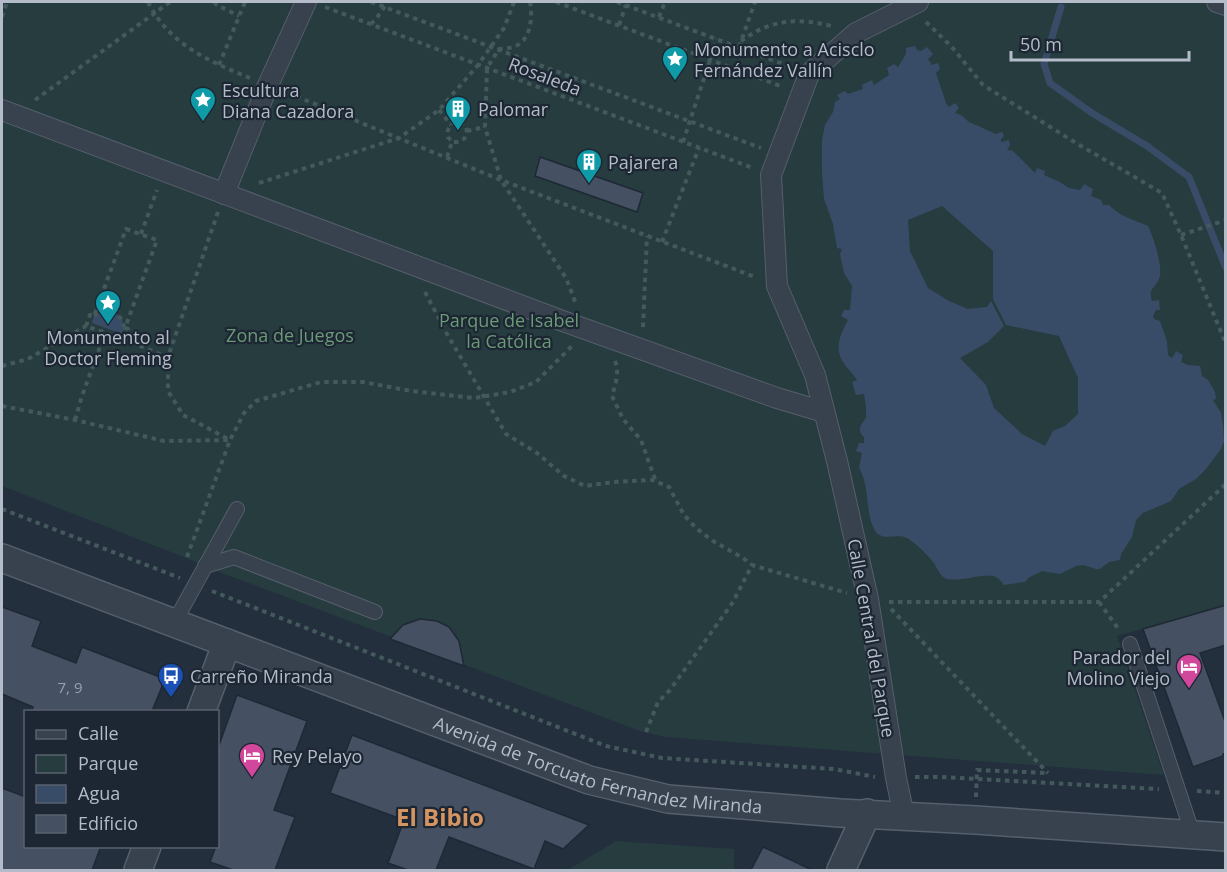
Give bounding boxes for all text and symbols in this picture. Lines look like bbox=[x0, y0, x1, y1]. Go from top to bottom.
scale bar bbox=[1011, 24, 1190, 62]
text: 50 m bbox=[1020, 32, 1062, 56]
place label: Monumento a Acisclo Fernández Vallín bbox=[694, 37, 875, 82]
place icon: Monumento a Acisclo Fernández Vallín bbox=[660, 44, 690, 82]
street label: Rosaleda bbox=[505, 51, 585, 101]
place label: Escultura Diana Cazadora bbox=[222, 78, 354, 123]
place icon: Escultura Diana Cazadora bbox=[188, 85, 218, 123]
building icon: Palomar bbox=[443, 94, 473, 132]
place label: Palomar bbox=[478, 97, 549, 121]
building icon: Pajarera bbox=[574, 147, 604, 185]
place label: Pajarera bbox=[608, 150, 678, 174]
place icon: Monumento al Doctor Fleming bbox=[93, 288, 123, 326]
park label: Parque de Isabel la Católica bbox=[439, 308, 579, 353]
park label: Zona de Juegos bbox=[226, 323, 354, 347]
place label: Monumento al Doctor Fleming bbox=[44, 325, 172, 370]
street label: Calle Central del Parque bbox=[843, 537, 901, 739]
place label: Parador del Molino Viejo bbox=[1067, 645, 1170, 690]
hotel icon: Parador del Molino Viejo bbox=[1174, 652, 1204, 690]
bus stop icon: Carreño Miranda bbox=[156, 661, 186, 699]
place label: Carreño Miranda bbox=[190, 664, 333, 688]
house number: 7, 9 bbox=[58, 677, 82, 697]
legend bbox=[24, 710, 219, 848]
street label: Avenida de Torcuato Fernandez Miranda bbox=[430, 710, 763, 819]
text: Calle bbox=[78, 721, 119, 745]
hotel icon: Rey Pelayo bbox=[237, 741, 267, 779]
place label: Rey Pelayo bbox=[272, 744, 362, 768]
text: Parque bbox=[78, 751, 138, 775]
text: Agua bbox=[78, 781, 120, 805]
district label: El Bibio bbox=[396, 800, 484, 833]
text: Edificio bbox=[78, 811, 138, 835]

